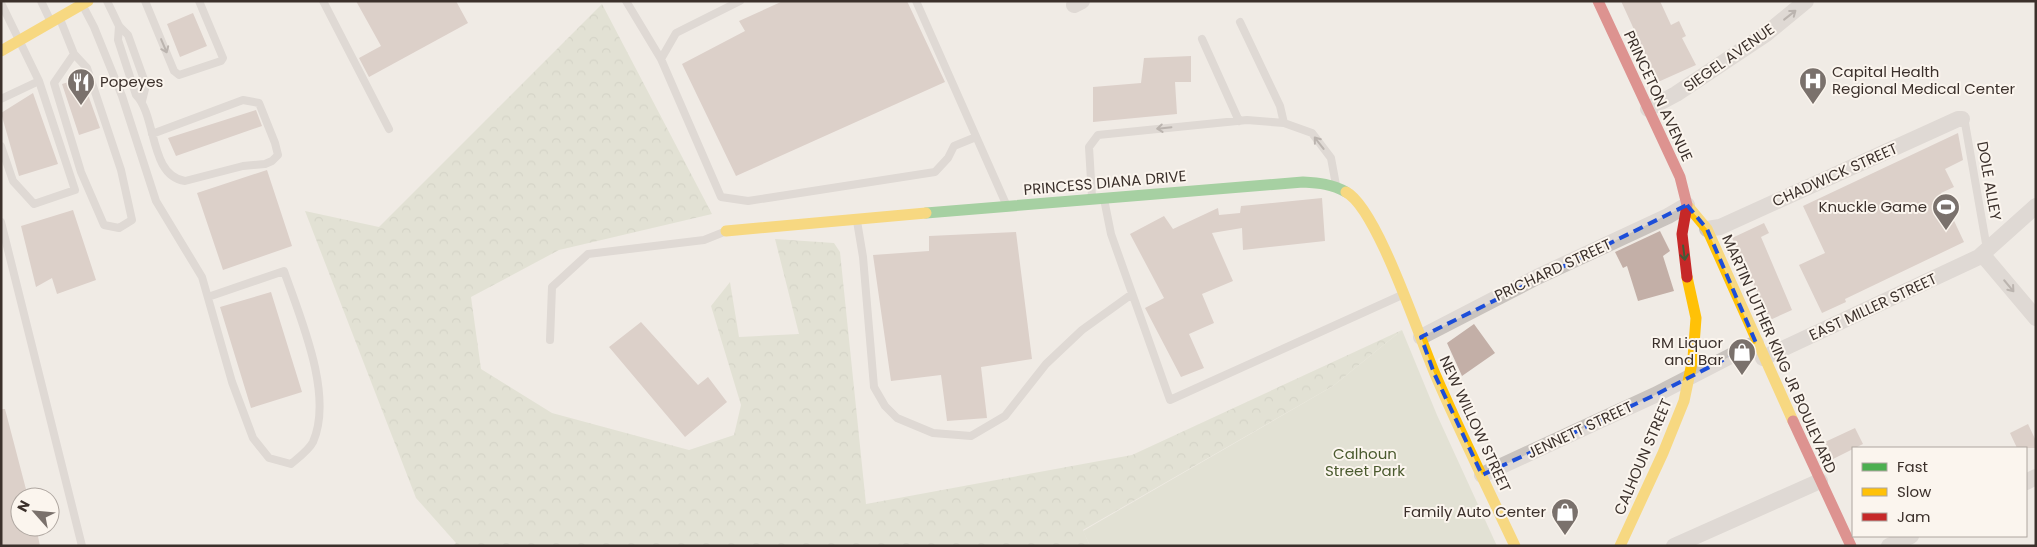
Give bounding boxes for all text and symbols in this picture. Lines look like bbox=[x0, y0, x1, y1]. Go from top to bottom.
one-way arrow bbox=[1783, 10, 1797, 20]
street label: SIEGEL AVENUE bbox=[1679, 18, 1778, 97]
street label: PRINCETON AVENUE bbox=[1619, 27, 1698, 165]
one-way arrow bbox=[159, 38, 169, 53]
place label: Capital Health Regional Medical Center bbox=[1832, 61, 2016, 99]
hospital icon: Capital Health Regional Medical Center bbox=[1798, 66, 1828, 105]
restaurant icon: Popeyes bbox=[66, 67, 96, 106]
place label: Popeyes bbox=[100, 71, 163, 92]
one-way arrow bbox=[1156, 123, 1172, 133]
one-way arrow bbox=[1314, 137, 1325, 150]
street label: CHADWICK STREET bbox=[1769, 137, 1901, 212]
street label: DOLE ALLEY bbox=[1972, 140, 2007, 222]
street label: PRINCESS DIANA DRIVE bbox=[1023, 165, 1187, 200]
sports icon: Knuckle Game bbox=[1931, 192, 1961, 231]
place label: Knuckle Game bbox=[1818, 196, 1927, 217]
street label: MARTIN LUTHER KING JR BOULEVARD bbox=[1717, 231, 1842, 477]
street label: PRICHARD STREET bbox=[1491, 233, 1615, 306]
one-way arrow bbox=[1679, 245, 1689, 261]
street label: EAST MILLER STREET bbox=[1806, 268, 1940, 345]
one-way arrow bbox=[2003, 279, 2014, 292]
place label: RM Liquor and Bar bbox=[1652, 332, 1723, 370]
shop icon: RM Liquor and Bar bbox=[1727, 337, 1757, 376]
street label: NEW WILLOW STREET bbox=[1435, 352, 1516, 495]
street label: CALHOUN STREET bbox=[1609, 395, 1677, 518]
street label: JENNETT STREET bbox=[1524, 396, 1636, 463]
park label: Calhoun Street Park bbox=[1325, 443, 1405, 481]
legend bbox=[1852, 447, 2027, 537]
text: Fast bbox=[1897, 456, 1928, 477]
text: Slow bbox=[1897, 481, 1932, 502]
north arrow bbox=[10, 487, 60, 537]
text: N bbox=[12, 497, 35, 515]
shop icon: Family Auto Center bbox=[1550, 497, 1580, 536]
place label: Family Auto Center bbox=[1403, 501, 1546, 522]
text: Jam bbox=[1897, 506, 1931, 527]

